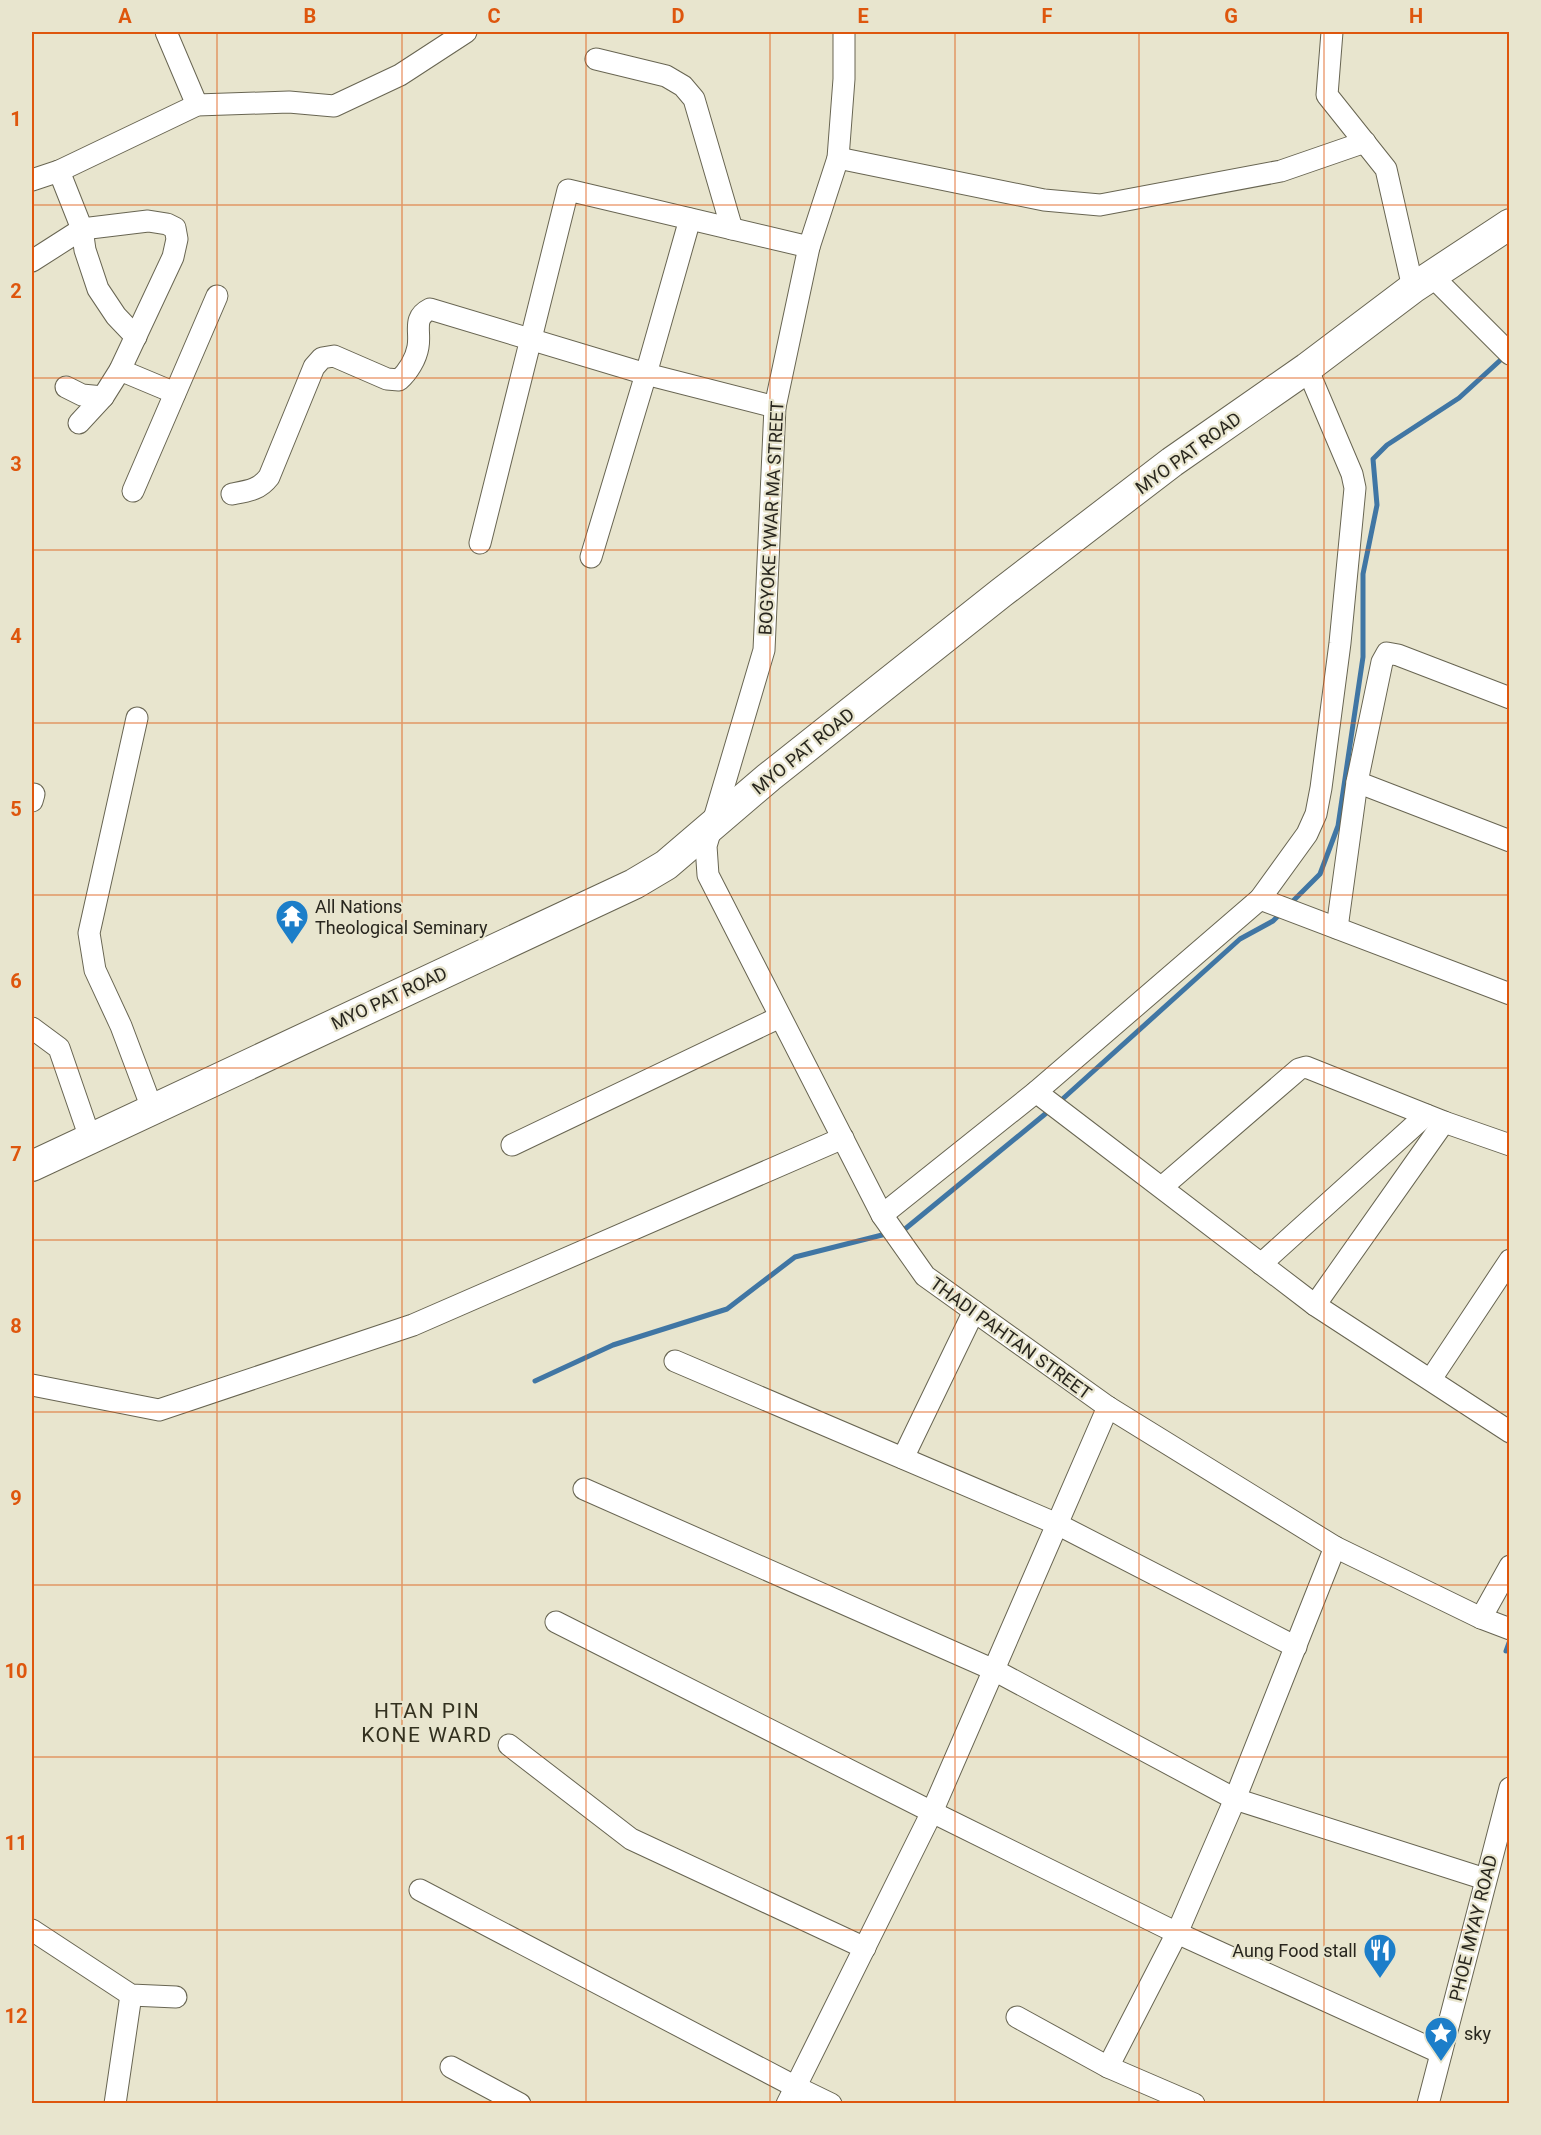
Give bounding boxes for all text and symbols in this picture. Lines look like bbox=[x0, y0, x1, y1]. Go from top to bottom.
text: A bbox=[118, 4, 132, 28]
text: B bbox=[304, 4, 316, 28]
text: C bbox=[487, 4, 501, 28]
text: D bbox=[672, 4, 685, 28]
text: E bbox=[857, 4, 869, 28]
text: F bbox=[1042, 4, 1053, 28]
text: G bbox=[1224, 4, 1238, 28]
text: H bbox=[1409, 4, 1423, 28]
text: 1 bbox=[10, 107, 22, 131]
text: 2 bbox=[10, 279, 22, 303]
street label: BOGYOKE YWAR MA STREET bbox=[754, 400, 788, 636]
street label: MYO PAT ROAD bbox=[1131, 408, 1245, 498]
text: 3 bbox=[10, 452, 22, 476]
text: 4 bbox=[10, 624, 22, 648]
street label: MYO PAT ROAD bbox=[748, 703, 858, 799]
text: 5 bbox=[10, 797, 22, 821]
place label: All Nations Theological Seminary bbox=[315, 896, 488, 938]
temple icon: All Nations Theological Seminary bbox=[274, 898, 310, 945]
street label: MYO PAT ROAD bbox=[328, 962, 450, 1034]
text: 6 bbox=[10, 969, 22, 993]
text: 7 bbox=[10, 1142, 22, 1166]
street label: THADI PAHTAN STREET bbox=[926, 1272, 1096, 1404]
text: 8 bbox=[10, 1314, 22, 1338]
text: 9 bbox=[10, 1486, 22, 1510]
text: 10 bbox=[5, 1659, 27, 1683]
district label: HTAN PIN KONE WARD bbox=[361, 1699, 493, 1747]
text: 11 bbox=[5, 1831, 27, 1855]
street label: PHOE MYAY ROAD bbox=[1445, 1853, 1501, 2003]
restaurant icon: Aung Food stall bbox=[1362, 1932, 1398, 1979]
place label: Aung Food stall bbox=[1232, 1940, 1357, 1961]
text: 12 bbox=[5, 2004, 27, 2028]
place icon: sky bbox=[1423, 2015, 1459, 2062]
place label: sky bbox=[1464, 2023, 1491, 2044]

